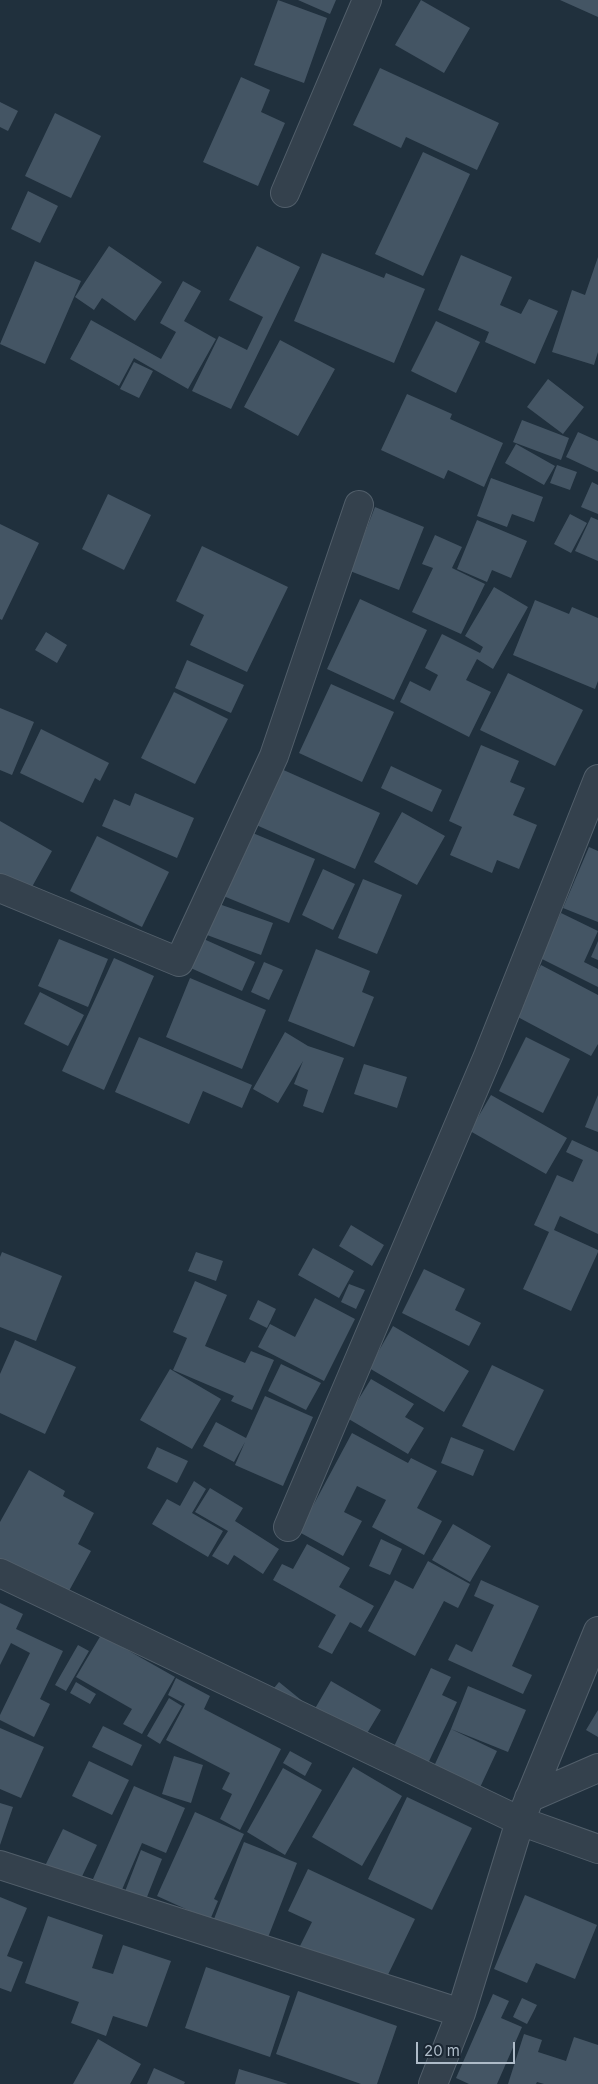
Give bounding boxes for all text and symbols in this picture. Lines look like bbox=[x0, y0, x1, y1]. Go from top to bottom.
scale bar bbox=[418, 2032, 517, 2064]
text: 20 m bbox=[424, 2041, 460, 2060]

